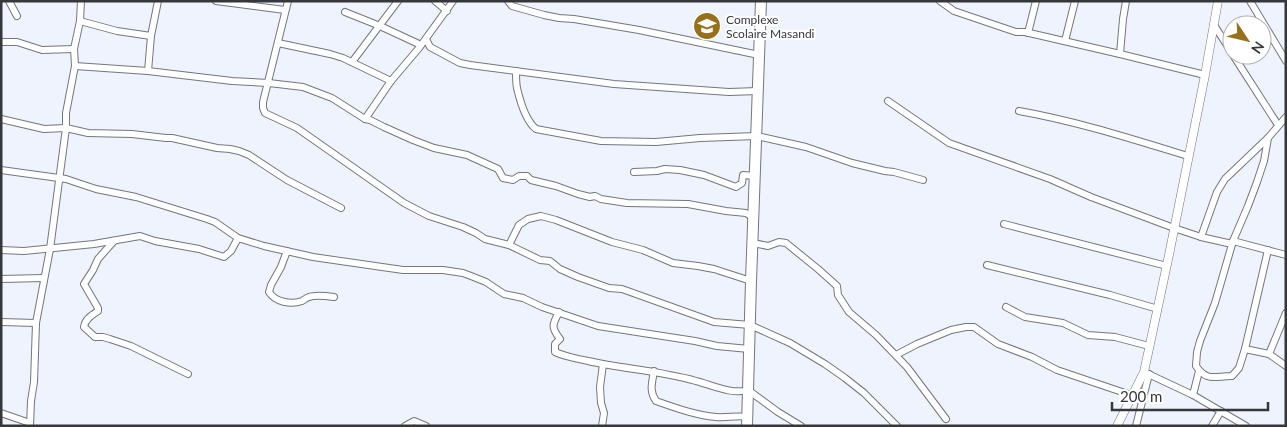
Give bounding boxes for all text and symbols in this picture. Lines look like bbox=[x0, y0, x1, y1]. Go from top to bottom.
school or university icon: Complexe Scolaire Masandi bbox=[692, 11, 722, 41]
place label: Complexe Scolaire Masandi bbox=[726, 12, 815, 41]
north arrow bbox=[1222, 15, 1272, 65]
text: N bbox=[1248, 38, 1268, 57]
scale bar bbox=[1112, 380, 1268, 412]
text: 200 m bbox=[1120, 387, 1162, 405]

